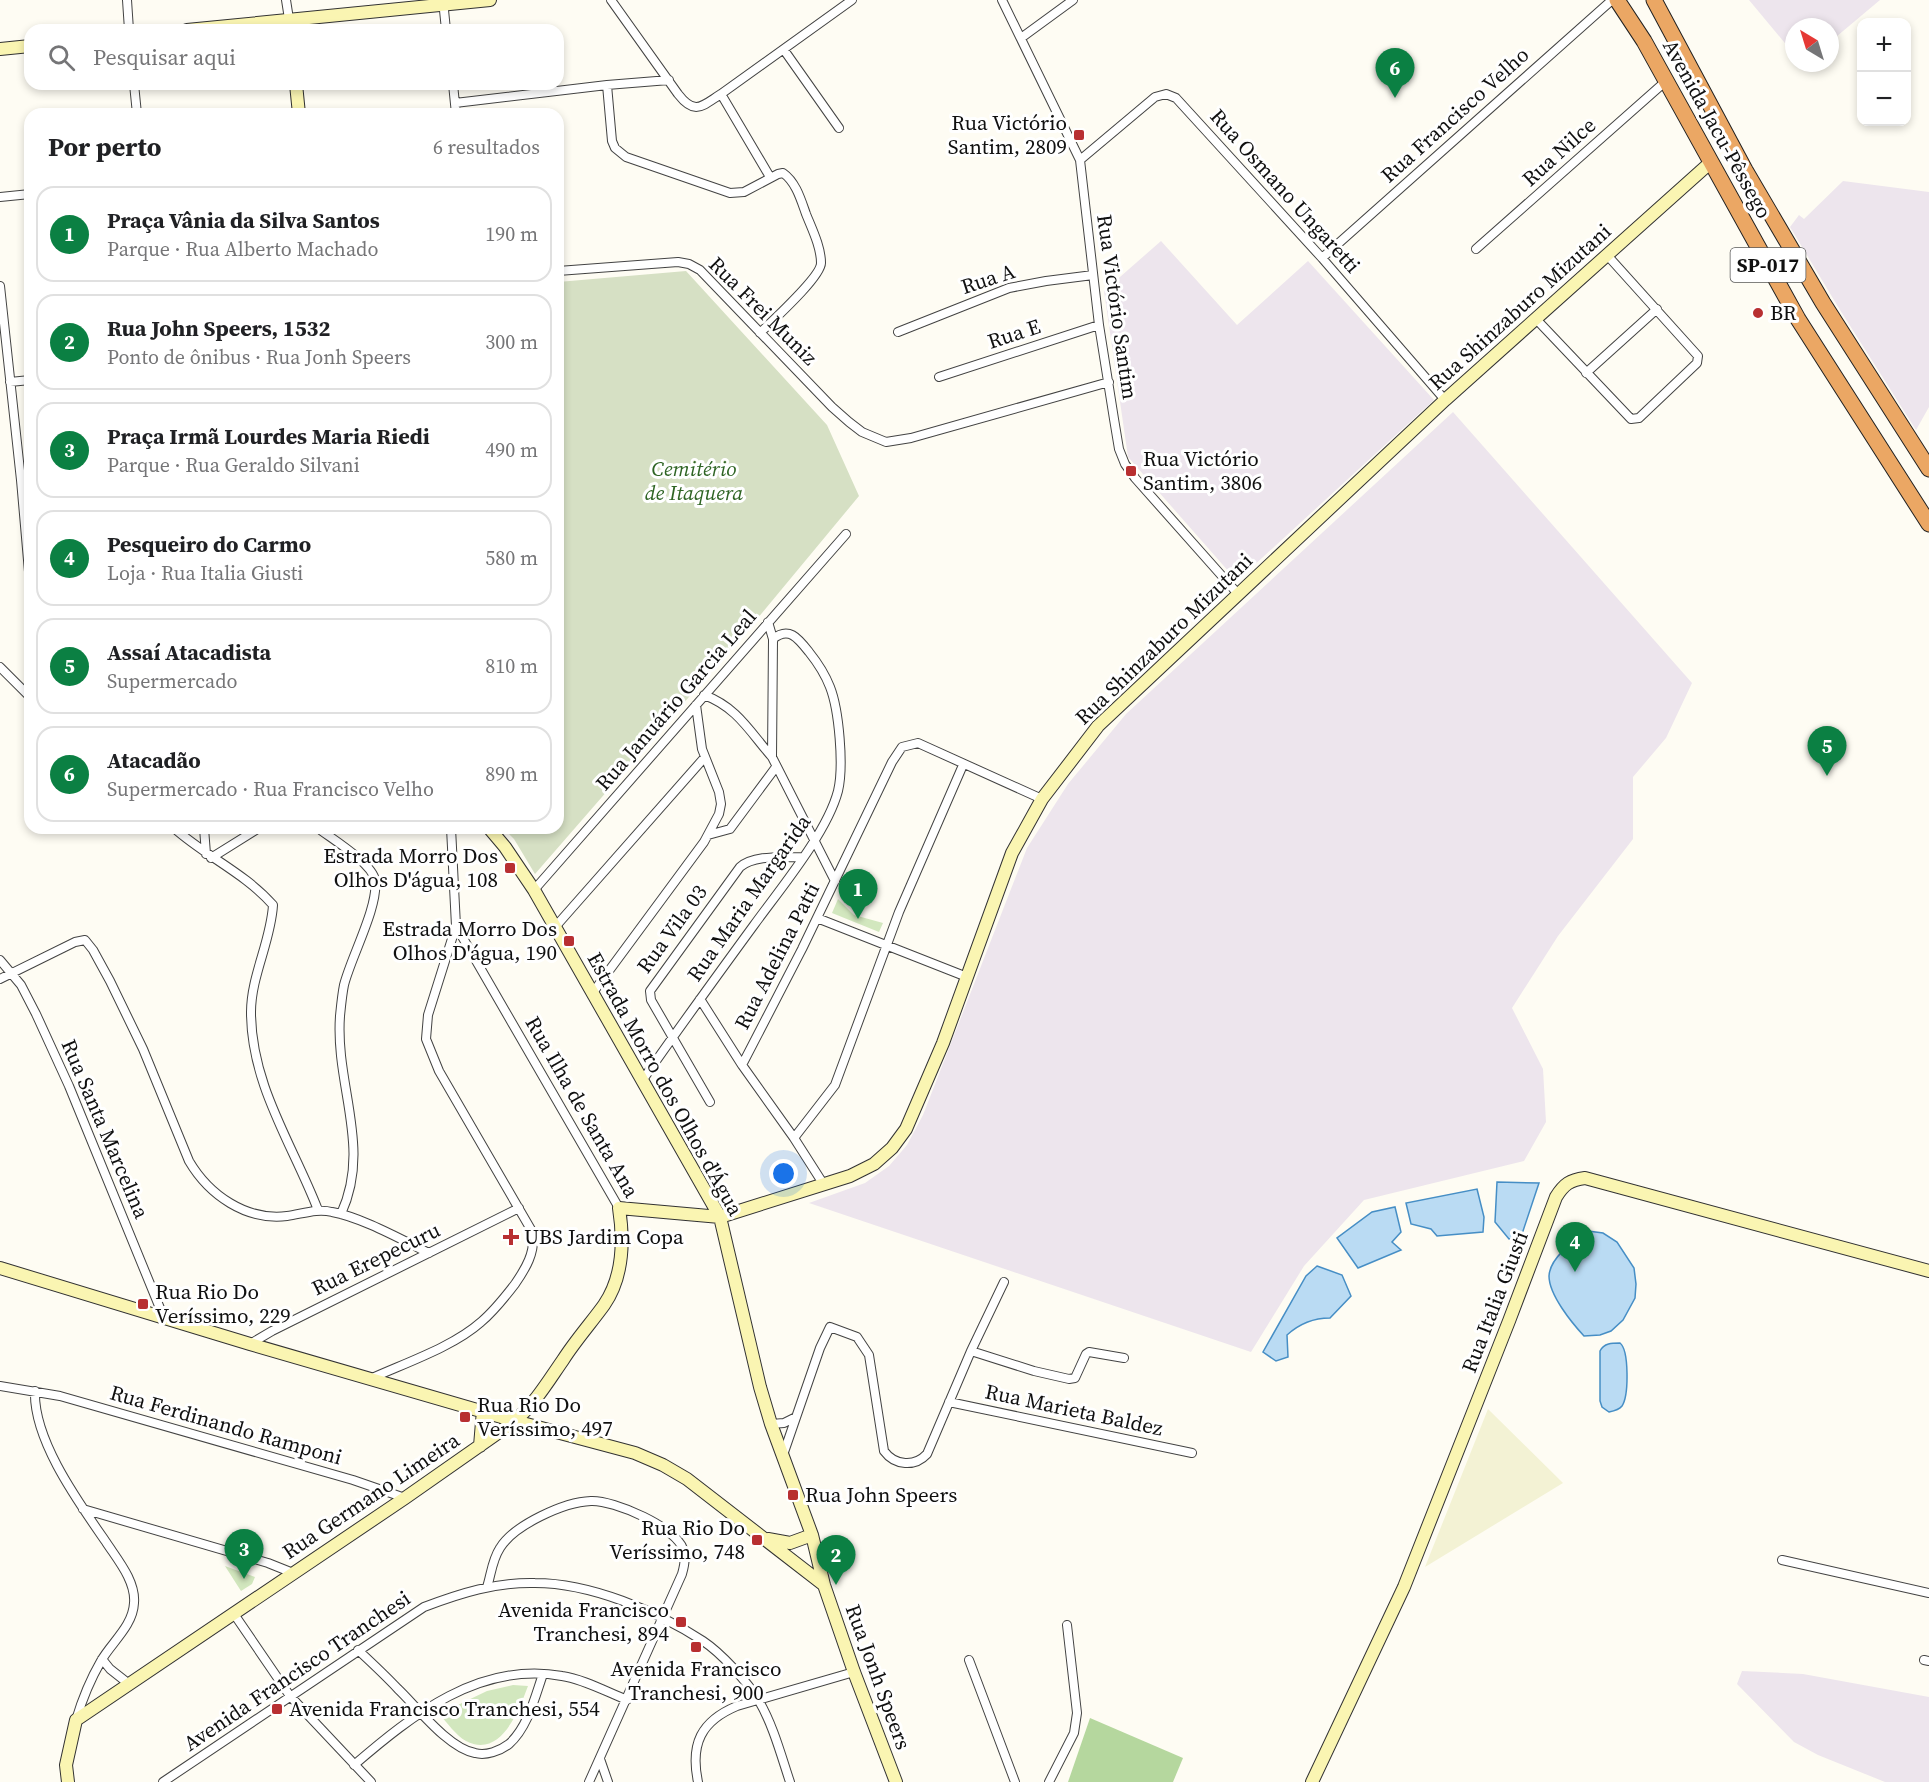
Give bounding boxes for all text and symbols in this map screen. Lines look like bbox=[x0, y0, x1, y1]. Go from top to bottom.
north arrow bbox=[1785, 18, 1839, 72]
map controls bbox=[1857, 18, 1911, 126]
button: + bbox=[1857, 18, 1911, 72]
search box bbox=[24, 24, 564, 90]
street label: Avenida Jacu-Pêssego bbox=[1656, 34, 1779, 224]
street label: Rua Francisco Velho bbox=[1374, 40, 1535, 189]
icon: search bbox=[45, 41, 78, 74]
text: Pesquisar aqui bbox=[93, 42, 236, 72]
pin: 6 bbox=[1376, 48, 1414, 98]
button: − bbox=[1857, 72, 1911, 126]
street label: Rua Osmano Ungaretti bbox=[1204, 102, 1367, 279]
place label: Rua Victório Santim, 2809 bbox=[948, 108, 1067, 161]
street label: Rua Nilce bbox=[1515, 111, 1602, 193]
marker: Rua Victório Santim, 2809 bbox=[1072, 128, 1086, 142]
text: Por perto bbox=[48, 129, 162, 165]
text: 6 resultados bbox=[433, 133, 540, 161]
text: Praça Vânia da Silva Santos bbox=[107, 205, 380, 235]
street label: Rua Victório Santim bbox=[1090, 213, 1145, 401]
street label: Rua Shinzaburo Mizutani bbox=[1422, 217, 1617, 396]
text: 1 bbox=[64, 220, 75, 248]
text: 190 m bbox=[485, 220, 538, 248]
text: Parque · Rua Alberto Machado bbox=[107, 235, 378, 263]
road number: SP-017 bbox=[1730, 248, 1806, 282]
street label: Rua Frei Muniz bbox=[703, 250, 824, 372]
street label: Rua A bbox=[957, 256, 1019, 301]
place label: BR bbox=[1770, 298, 1797, 327]
marker: BR bbox=[1751, 306, 1765, 320]
street label: Rua E bbox=[984, 311, 1044, 356]
text: Rua John Speers, 1532 bbox=[107, 313, 330, 343]
text: 2 bbox=[64, 328, 75, 356]
text: 300 m bbox=[485, 328, 538, 356]
text: Ponto de ônibus · Rua Jonh Speers bbox=[107, 343, 411, 371]
text: Praça Irmã Lourdes Maria Riedi bbox=[107, 421, 430, 451]
text: 3 bbox=[64, 436, 75, 464]
text: 490 m bbox=[485, 436, 538, 464]
place label: Rua Victório Santim, 3806 bbox=[1143, 444, 1262, 497]
text: Parque · Rua Geraldo Silvani bbox=[107, 451, 360, 479]
park label: Cemitério de Itaquera bbox=[645, 454, 743, 507]
marker: Rua Victório Santim, 3806 bbox=[1124, 464, 1138, 478]
text: Pesqueiro do Carmo bbox=[107, 529, 311, 559]
text: 4 bbox=[64, 544, 75, 572]
text: 580 m bbox=[485, 544, 538, 572]
street label: Rua Shinzaburo Mizutani bbox=[1069, 546, 1259, 731]
text: Loja · Rua Italia Giusti bbox=[107, 559, 303, 587]
street label: Rua Januário Garcia Leal bbox=[589, 603, 763, 797]
text: Assaí Atacadista bbox=[107, 637, 271, 667]
text: 5 bbox=[64, 652, 75, 680]
text: 810 m bbox=[485, 652, 538, 680]
text: Supermercado bbox=[107, 667, 238, 695]
pin: 5 bbox=[1808, 726, 1846, 776]
text: Atacadão bbox=[107, 745, 201, 775]
text: 6 bbox=[64, 760, 75, 788]
text: 890 m bbox=[485, 760, 538, 788]
text: Supermercado · Rua Francisco Velho bbox=[107, 775, 434, 803]
street label: Rua Maria Margarida bbox=[680, 808, 817, 987]
place label: Estrada Morro Dos Olhos D'água, 108 bbox=[323, 841, 498, 894]
marker: Estrada Morro Dos Olhos D'água, 108 bbox=[503, 861, 517, 875]
pin: 1 bbox=[838, 870, 878, 919]
street label: Rua Adelina Patti bbox=[727, 877, 826, 1034]
street label: Rua Vila 03 bbox=[630, 878, 714, 979]
place label: Estrada Morro Dos Olhos D'água, 190 bbox=[382, 914, 557, 967]
marker: Estrada Morro Dos Olhos D'água, 190 bbox=[562, 934, 576, 948]
street label: Estrada Morro dos Olhos d'Água bbox=[581, 947, 750, 1221]
street label: Rua Ilha de Santa Ana bbox=[519, 1011, 646, 1203]
street label: Rua Santa Marcelina bbox=[55, 1035, 156, 1223]
your location bbox=[769, 1159, 798, 1188]
street label: Rua Erepecuru bbox=[307, 1215, 445, 1302]
place label: UBS Jardim Copa bbox=[524, 1222, 684, 1251]
pin: 4 bbox=[1556, 1222, 1594, 1272]
street label: Rua Italia Giusti bbox=[1454, 1227, 1535, 1377]
marker: UBS Jardim Copa bbox=[502, 1228, 520, 1246]
place label: Rua Rio Do Veríssimo, 229 bbox=[155, 1277, 291, 1330]
marker: Rua Rio Do Veríssimo, 229 bbox=[136, 1297, 150, 1311]
street label: Rua Ferdinando Ramponi bbox=[107, 1377, 346, 1472]
street label: Rua Marieta Baldez bbox=[983, 1377, 1166, 1443]
place label: Rua Rio Do Veríssimo, 497 bbox=[477, 1390, 613, 1443]
marker: Rua Rio Do Veríssimo, 497 bbox=[458, 1410, 472, 1424]
street label: Rua Germano Limeira bbox=[276, 1425, 465, 1566]
place label: Rua John Speers bbox=[805, 1480, 957, 1509]
marker: Rua John Speers bbox=[786, 1488, 800, 1502]
place label: Rua Rio Do Veríssimo, 748 bbox=[609, 1513, 745, 1566]
pin: 3 bbox=[224, 1530, 264, 1579]
marker: Rua Rio Do Veríssimo, 748 bbox=[750, 1533, 764, 1547]
pin: 2 bbox=[816, 1536, 856, 1585]
street label: Avenida Francisco Tranchesi bbox=[177, 1584, 416, 1758]
place label: Avenida Francisco Tranchesi, 894 bbox=[498, 1595, 669, 1648]
street label: Rua Jonh Speers bbox=[839, 1600, 918, 1753]
marker: Avenida Francisco Tranchesi, 894 bbox=[674, 1615, 688, 1629]
marker: Avenida Francisco Tranchesi, 900 bbox=[689, 1640, 703, 1654]
place label: Avenida Francisco Tranchesi, 900 bbox=[611, 1654, 781, 1707]
place label: Avenida Francisco Tranchesi, 554 bbox=[289, 1694, 600, 1723]
marker: Avenida Francisco Tranchesi, 554 bbox=[270, 1702, 284, 1716]

